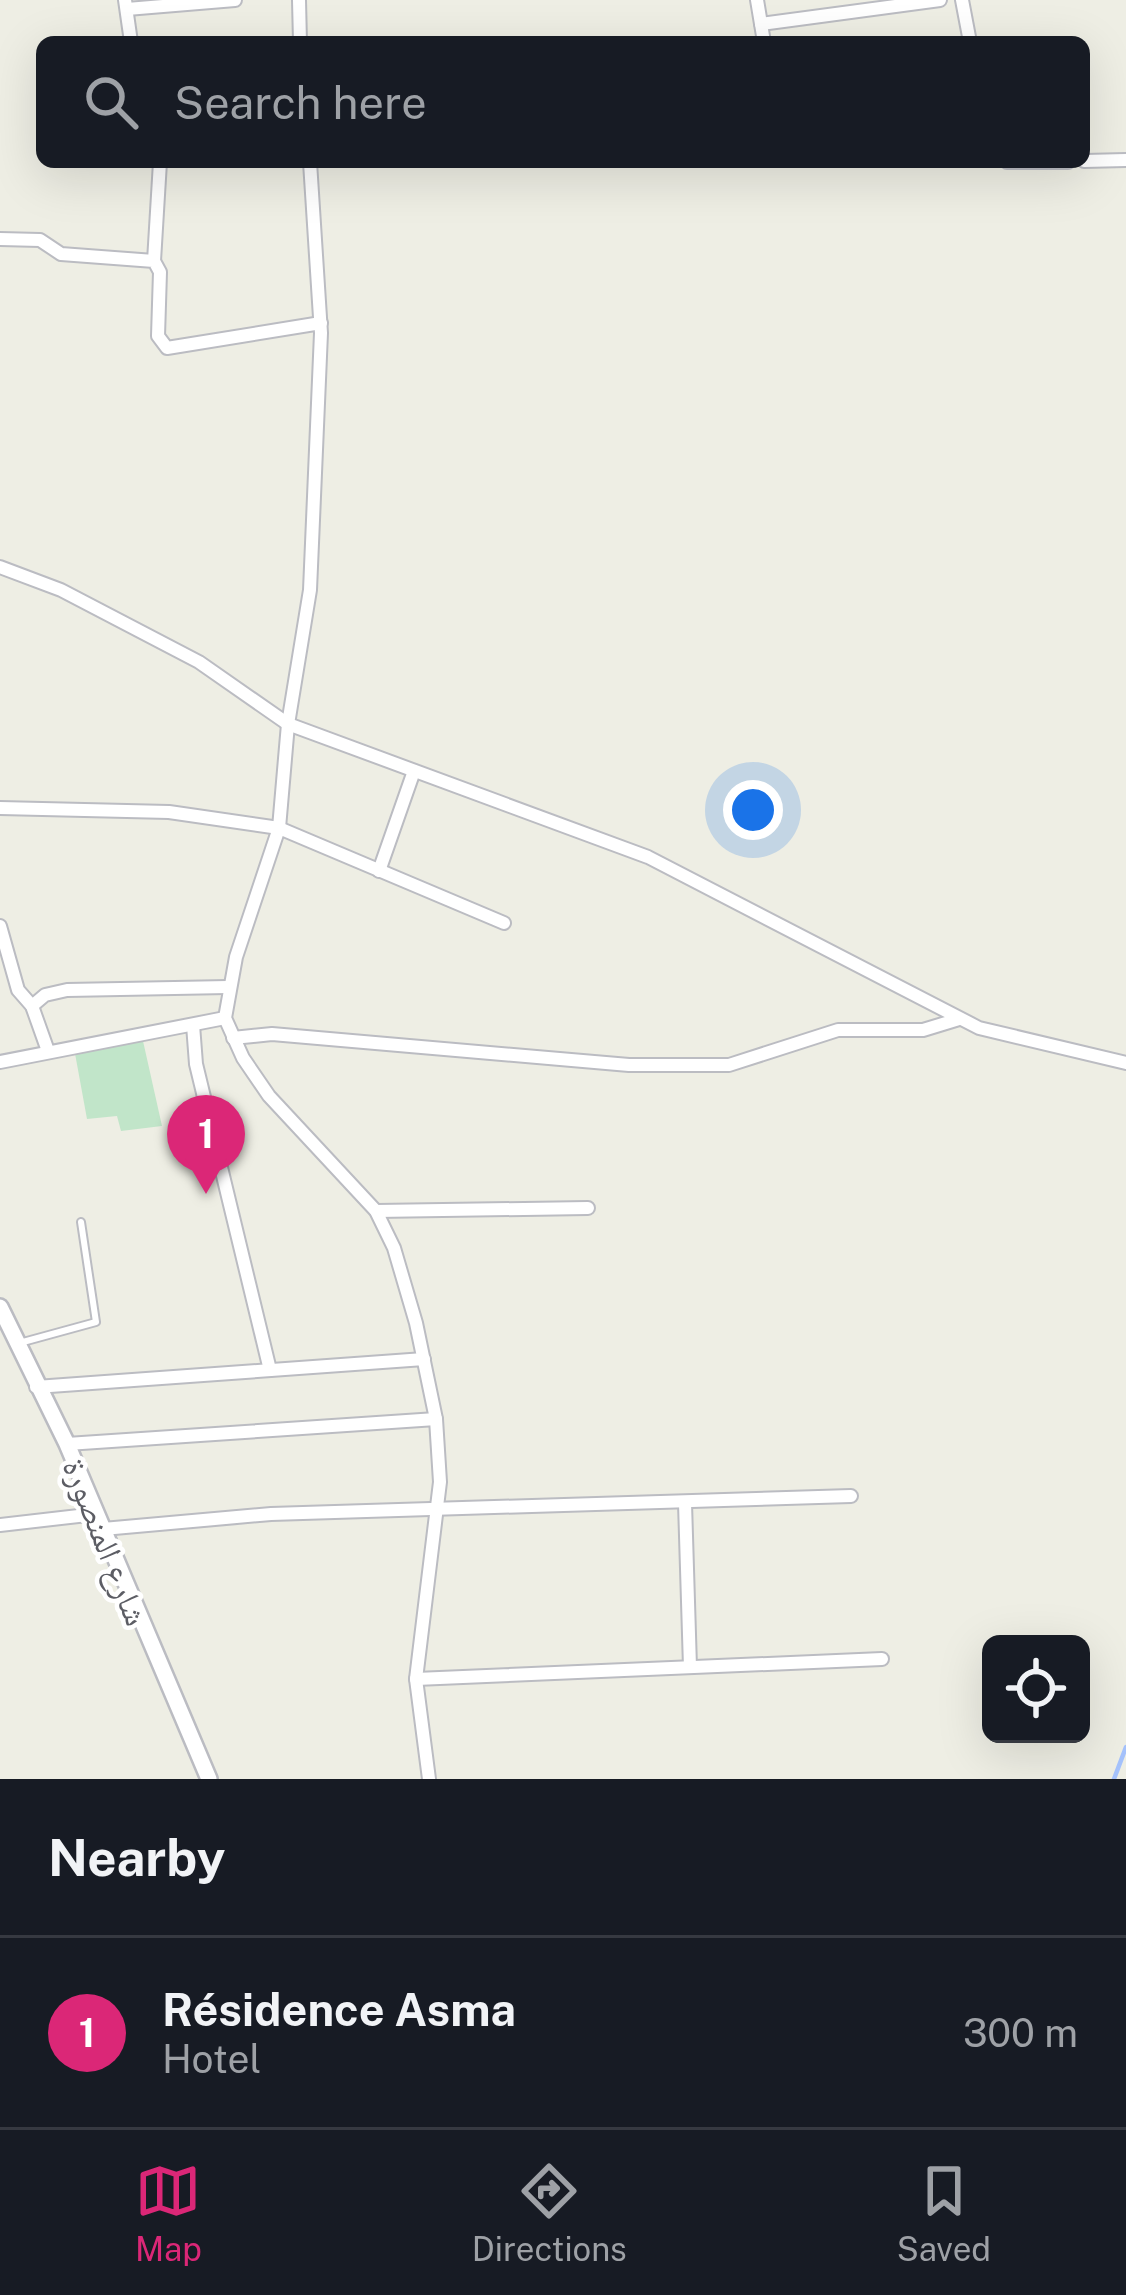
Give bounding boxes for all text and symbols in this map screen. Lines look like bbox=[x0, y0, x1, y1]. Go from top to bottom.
search box bbox=[36, 36, 1090, 168]
icon: search bbox=[78, 69, 144, 135]
text: Search here bbox=[174, 76, 427, 129]
your location bbox=[723, 780, 783, 840]
pin: 1 bbox=[167, 1095, 245, 1194]
street label: شارع المنصورة bbox=[54, 1453, 157, 1632]
map controls bbox=[982, 1635, 1090, 1743]
button: locate bbox=[982, 1635, 1090, 1743]
text: Nearby bbox=[48, 1828, 225, 1887]
text: Résidence Asma bbox=[162, 1983, 516, 2036]
text: 1 bbox=[79, 2010, 95, 2056]
text: 300 m bbox=[963, 2010, 1078, 2056]
text: Hotel bbox=[162, 2036, 261, 2082]
tab: Map bbox=[135, 2158, 202, 2268]
tab: Directions bbox=[472, 2158, 627, 2268]
tab: Saved bbox=[897, 2158, 991, 2268]

